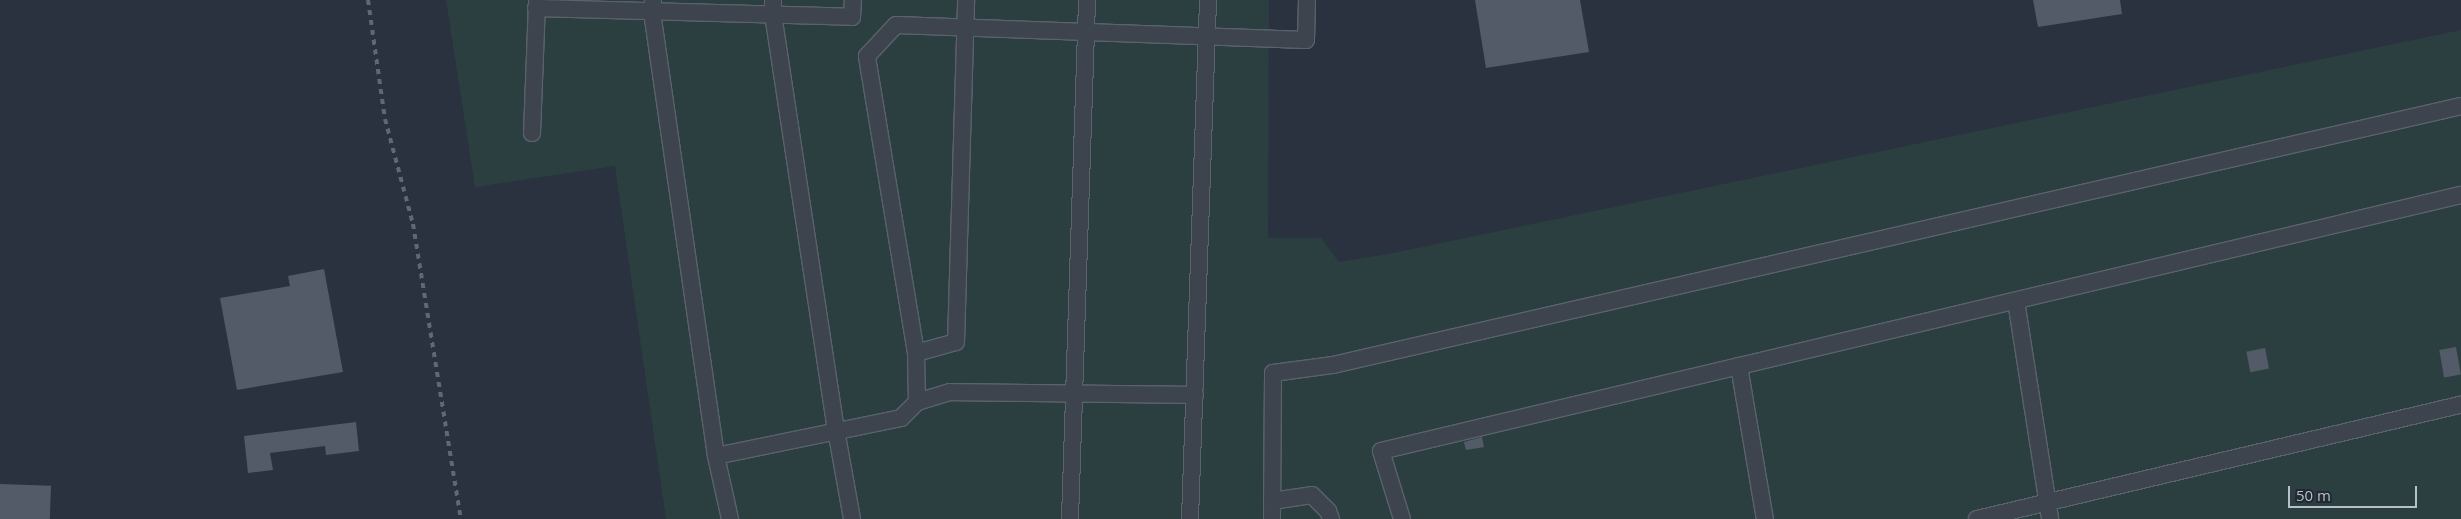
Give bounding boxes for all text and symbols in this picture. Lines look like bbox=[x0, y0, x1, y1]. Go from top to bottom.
scale bar bbox=[2291, 476, 2420, 508]
text: 50 m bbox=[2296, 485, 2331, 505]

